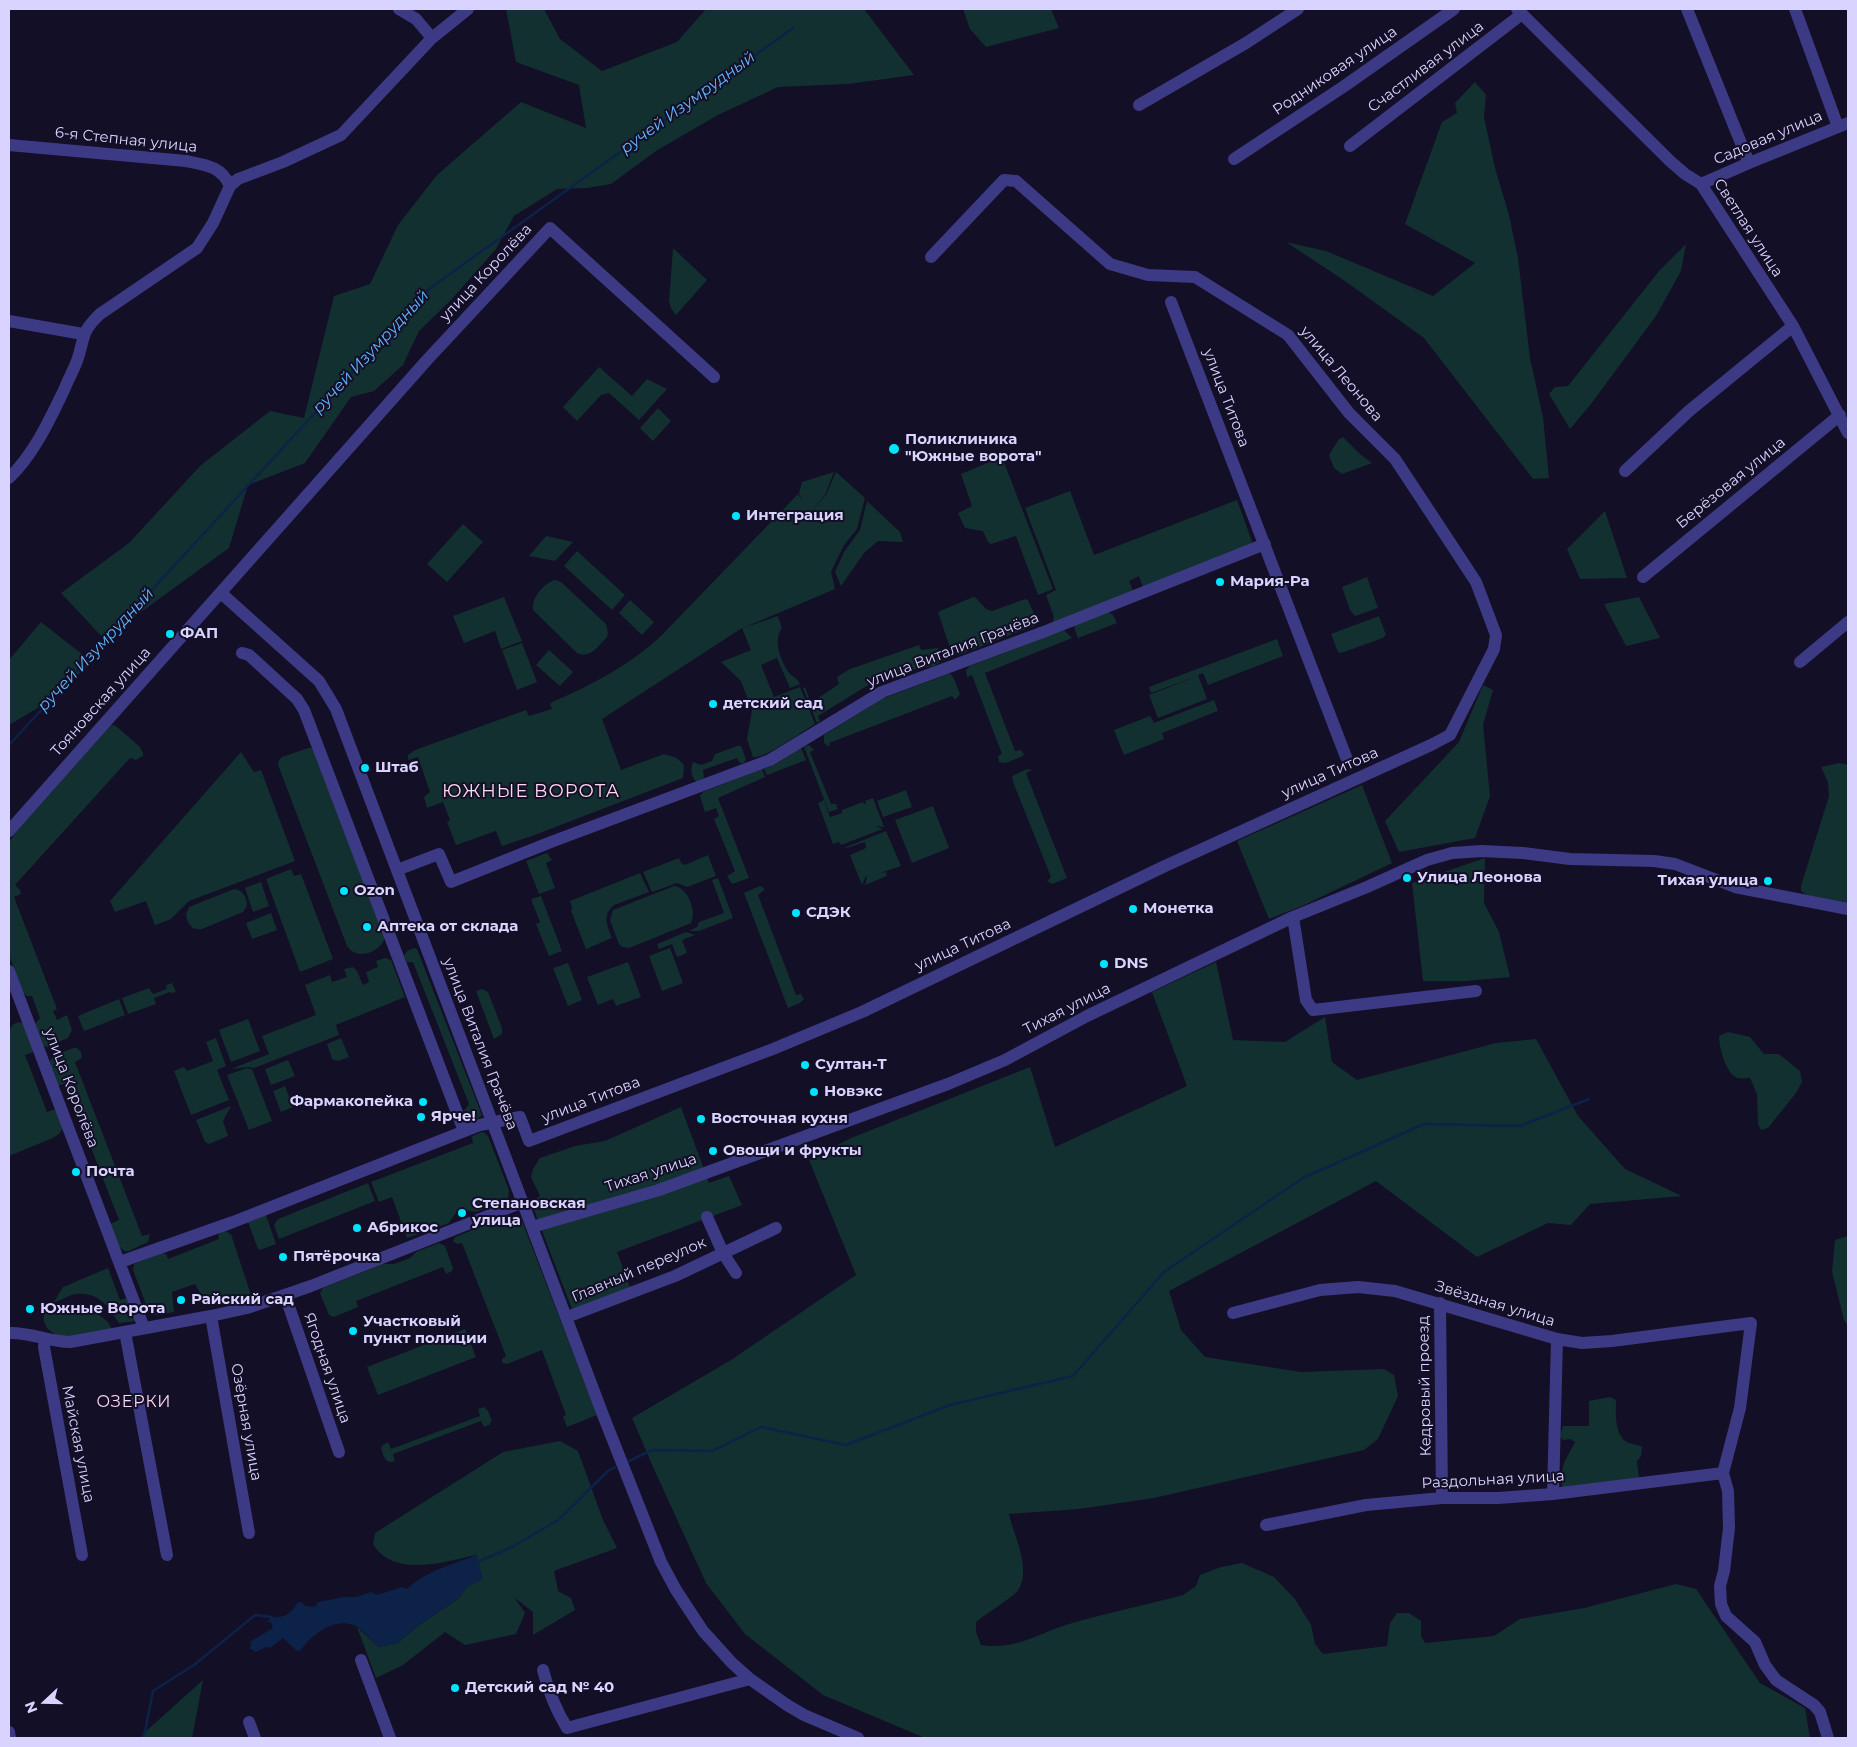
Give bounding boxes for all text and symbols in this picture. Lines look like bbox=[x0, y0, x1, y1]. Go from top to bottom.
street label: Счастливая улица bbox=[1364, 17, 1488, 117]
street label: Родниковая улица bbox=[1270, 23, 1400, 119]
water label: ручей Изумрудный bbox=[617, 48, 759, 158]
street label: Садовая улица bbox=[1711, 107, 1825, 169]
street label: 6-я Степная улица bbox=[54, 124, 198, 156]
street label: Светлая улица bbox=[1710, 176, 1786, 280]
street label: улица Королёва bbox=[436, 221, 536, 325]
water label: ручей Изумрудный bbox=[309, 286, 433, 418]
street label: улица Леонова bbox=[1296, 323, 1386, 425]
street label: улица Титова bbox=[1199, 346, 1253, 450]
place label: Поликлиника "Южные ворота" bbox=[905, 431, 1042, 466]
street label: Берёзовая улица bbox=[1673, 434, 1789, 532]
marker: Поликлиника "Южные ворота" bbox=[887, 442, 901, 456]
place label: Интеграция bbox=[746, 507, 844, 525]
marker: Интеграция bbox=[730, 510, 742, 522]
place label: Мария-Ра bbox=[1230, 573, 1309, 591]
marker: Мария-Ра bbox=[1214, 576, 1226, 588]
water label: ручей Изумрудный bbox=[34, 584, 158, 716]
street label: улица Виталия Грачёва bbox=[864, 609, 1042, 691]
place label: ФАП bbox=[180, 625, 218, 643]
marker: ФАП bbox=[164, 628, 176, 640]
street label: Тояновская улица bbox=[47, 644, 155, 760]
place label: детский сад bbox=[723, 695, 823, 713]
marker: детский сад bbox=[707, 698, 719, 710]
street label: улица Титова bbox=[1279, 744, 1381, 802]
place label: Штаб bbox=[375, 759, 419, 777]
marker: Штаб bbox=[359, 762, 371, 774]
district label: ЮЖНЫЕ ВОРОТА bbox=[440, 781, 622, 803]
place label: Улица Леонова bbox=[1417, 869, 1542, 887]
marker: Улица Леонова bbox=[1401, 872, 1413, 884]
place label: Тихая улица bbox=[1658, 872, 1758, 890]
marker: Тихая улица bbox=[1762, 875, 1774, 887]
place label: Ozon bbox=[354, 882, 395, 900]
marker: Ozon bbox=[338, 885, 350, 897]
place label: Монетка bbox=[1143, 900, 1214, 918]
marker: Монетка bbox=[1127, 903, 1139, 915]
place label: СДЭК bbox=[806, 904, 851, 922]
marker: СДЭК bbox=[790, 907, 802, 919]
street label: улица Титова bbox=[912, 915, 1014, 975]
place label: Аптека от склада bbox=[377, 918, 518, 936]
marker: Аптека от склада bbox=[361, 921, 373, 933]
street label: улица Виталия Грачёва bbox=[439, 955, 521, 1133]
place label: DNS bbox=[1114, 955, 1148, 973]
marker: DNS bbox=[1098, 958, 1110, 970]
street label: Тихая улица bbox=[1020, 979, 1114, 1039]
street label: улица Королёва bbox=[40, 1026, 102, 1150]
place label: Султан-Т bbox=[815, 1056, 887, 1074]
marker: Султан-Т bbox=[799, 1059, 811, 1071]
street label: улица Титова bbox=[539, 1073, 643, 1127]
place label: Новэкс bbox=[824, 1083, 883, 1101]
marker: Новэкс bbox=[808, 1086, 820, 1098]
place label: Фармакопейка bbox=[290, 1093, 413, 1111]
marker: Фармакопейка bbox=[417, 1096, 429, 1108]
place label: Ярче! bbox=[431, 1108, 476, 1126]
place label: Восточная кухня bbox=[711, 1110, 848, 1128]
marker: Ярче! bbox=[415, 1111, 427, 1123]
marker: Восточная кухня bbox=[695, 1113, 707, 1125]
place label: Овощи и фрукты bbox=[723, 1142, 862, 1160]
marker: Овощи и фрукты bbox=[707, 1145, 719, 1157]
street label: Тихая улица bbox=[603, 1150, 699, 1196]
place label: Почта bbox=[86, 1163, 135, 1181]
marker: Почта bbox=[70, 1166, 82, 1178]
place label: Степановская улица bbox=[472, 1195, 586, 1230]
marker: Степановская улица bbox=[456, 1207, 468, 1219]
place label: Абрикос bbox=[367, 1219, 438, 1237]
marker: Абрикос bbox=[351, 1222, 363, 1234]
street label: Главный переулок bbox=[569, 1234, 709, 1306]
place label: Пятёрочка bbox=[293, 1248, 380, 1266]
marker: Пятёрочка bbox=[277, 1251, 289, 1263]
street label: Звёздная улица bbox=[1433, 1277, 1557, 1331]
place label: Райский сад bbox=[191, 1291, 294, 1309]
marker: Райский сад bbox=[175, 1294, 187, 1306]
place label: Южные Ворота bbox=[40, 1300, 165, 1318]
marker: Южные Ворота bbox=[24, 1303, 36, 1315]
street label: Ягодная улица bbox=[300, 1310, 354, 1426]
place label: Участковый пункт полиции bbox=[363, 1313, 487, 1348]
street label: Кедровый проезд bbox=[1415, 1315, 1435, 1457]
marker: Участковый пункт полиции bbox=[347, 1325, 359, 1337]
street label: Озёрная улица bbox=[227, 1362, 265, 1482]
street label: Майская улица bbox=[58, 1384, 98, 1504]
district label: ОЗЕРКИ bbox=[96, 1392, 172, 1412]
street label: Раздольная улица bbox=[1421, 1467, 1565, 1493]
north arrow bbox=[20, 1677, 70, 1727]
place label: Детский сад № 40 bbox=[465, 1679, 614, 1697]
marker: Детский сад № 40 bbox=[449, 1682, 461, 1694]
text: N bbox=[21, 1699, 41, 1716]

